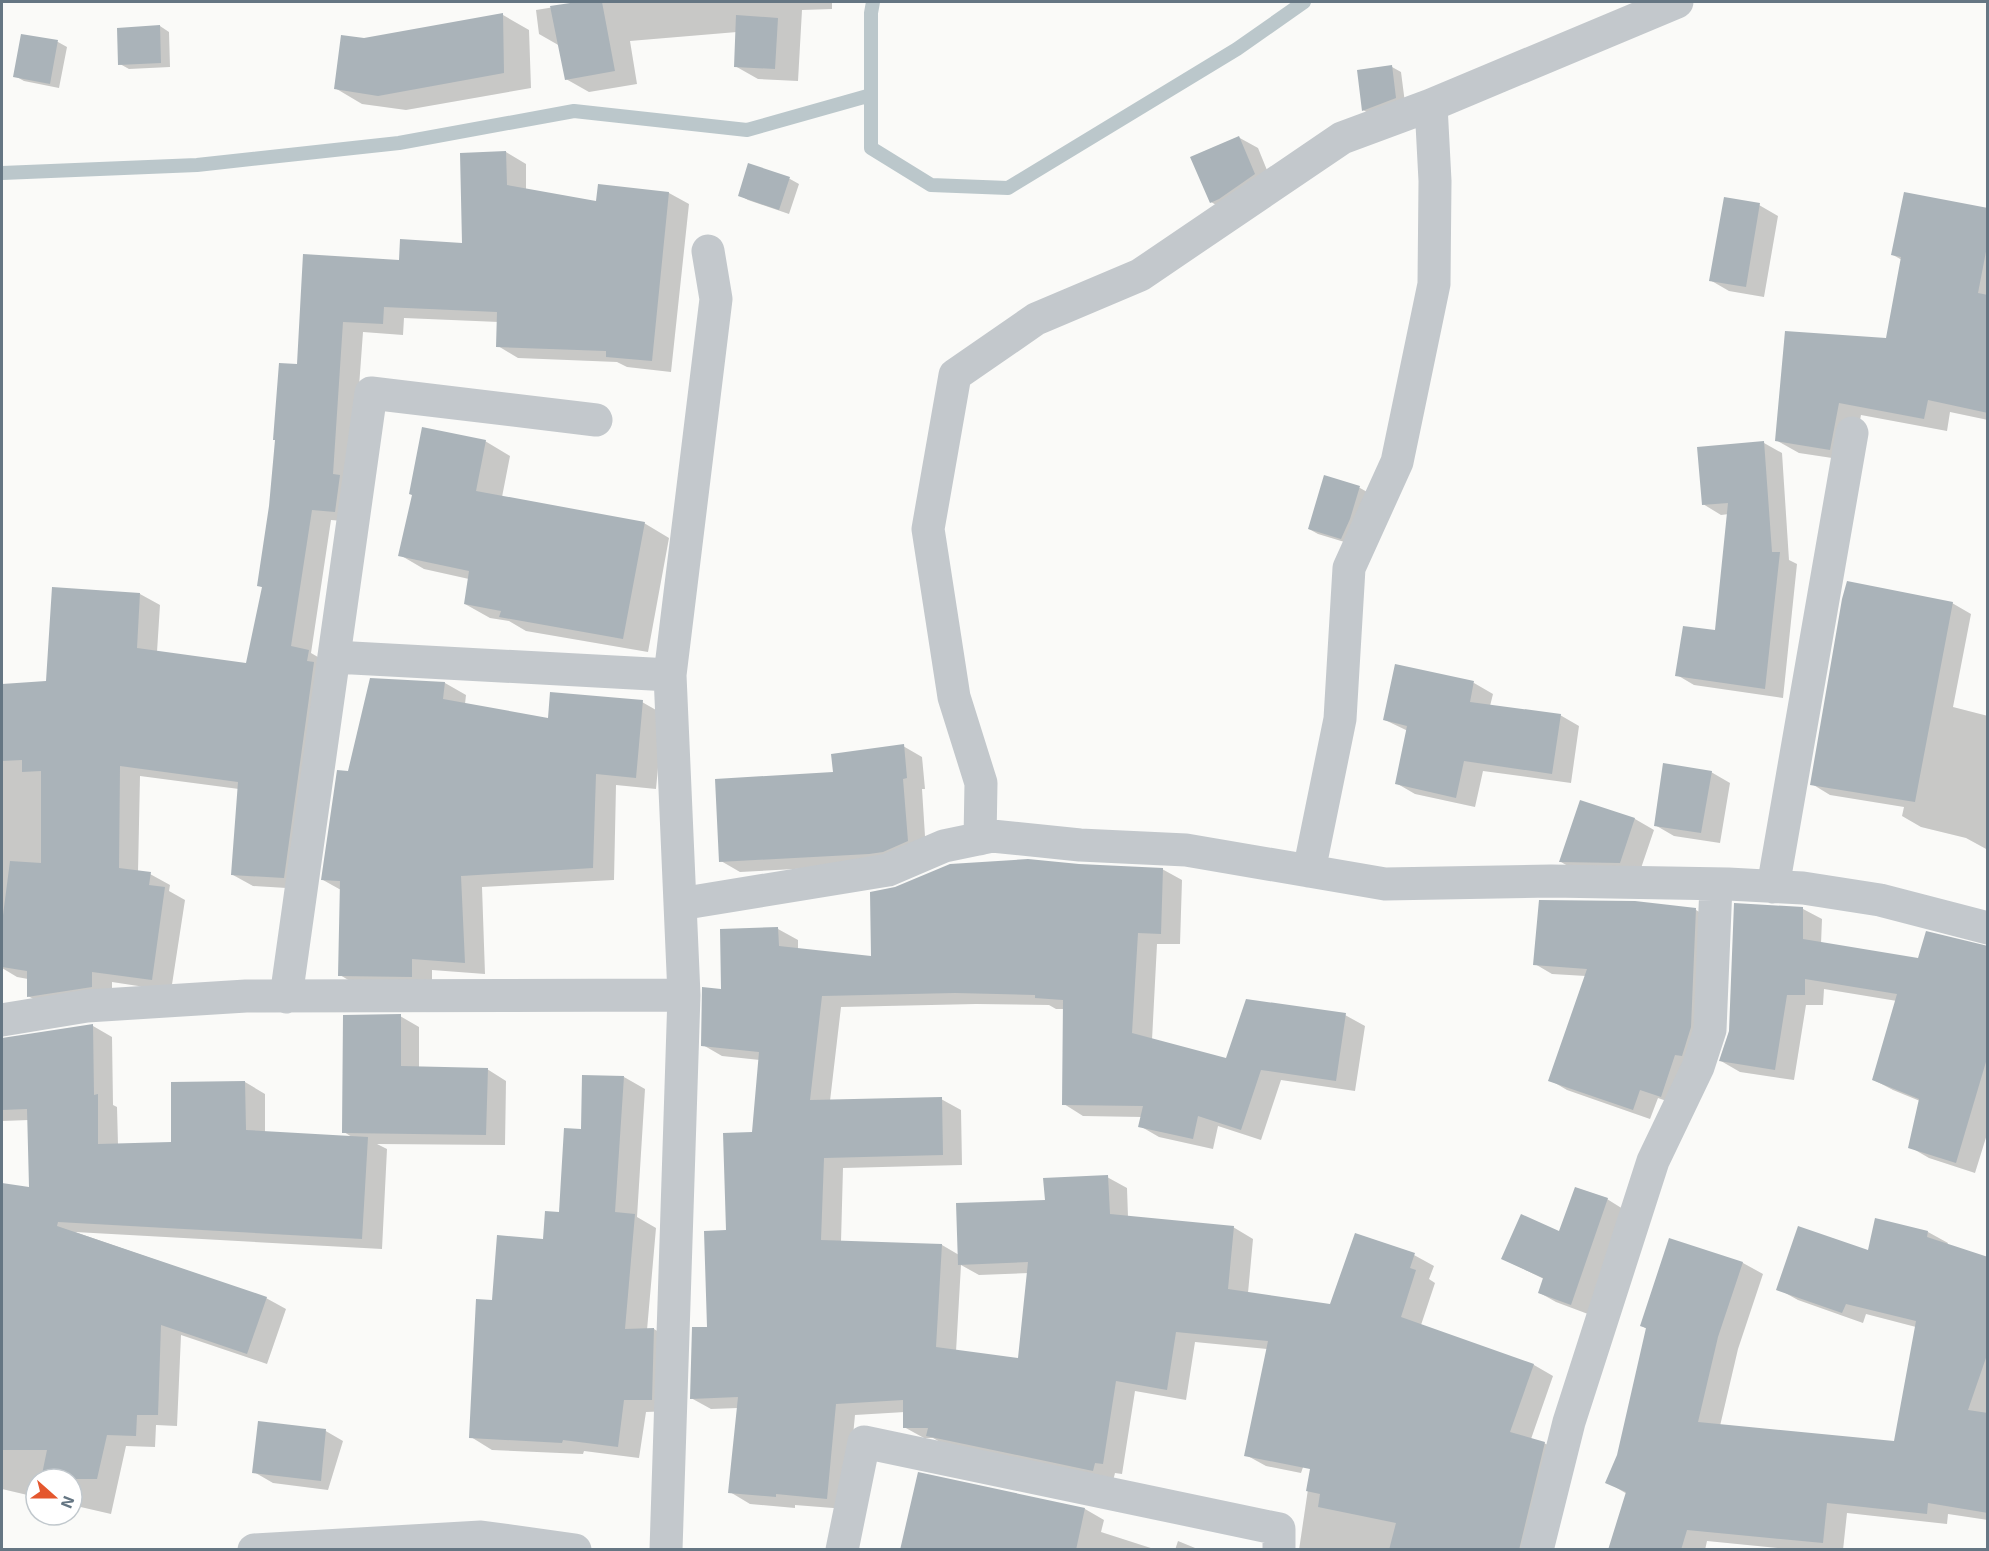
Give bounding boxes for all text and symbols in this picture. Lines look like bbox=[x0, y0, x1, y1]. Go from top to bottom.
north arrow bbox=[24, 1467, 84, 1527]
text: N bbox=[58, 1494, 79, 1511]

